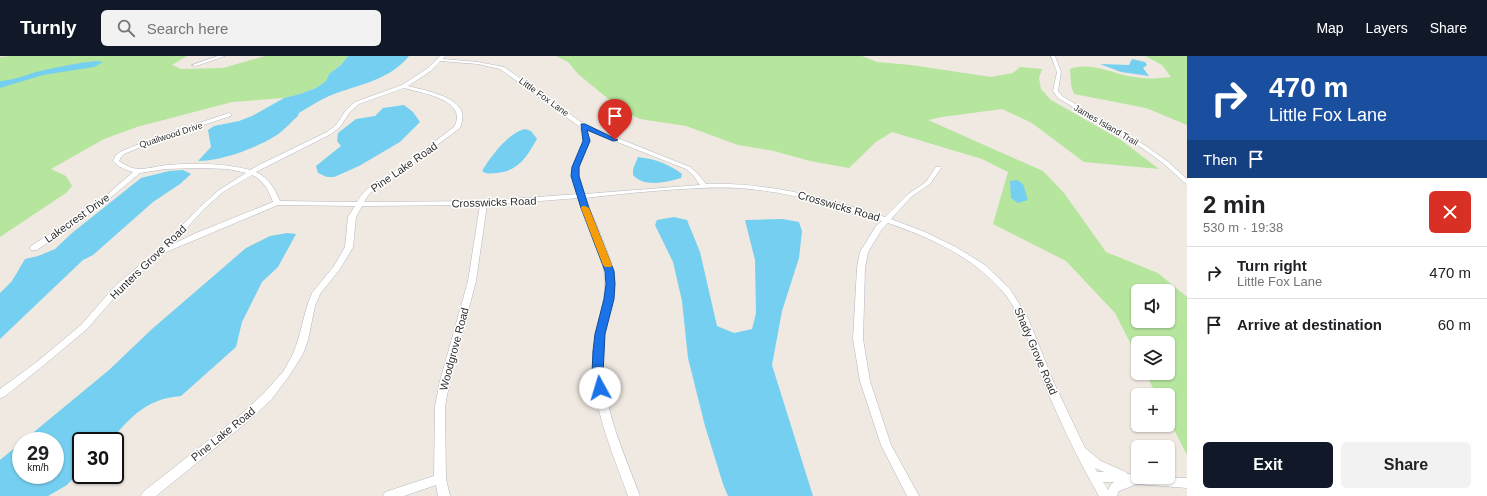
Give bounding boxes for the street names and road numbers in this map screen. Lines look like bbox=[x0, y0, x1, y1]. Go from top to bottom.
street label: Little Fox Lane bbox=[517, 76, 571, 118]
street label: James Island Trail bbox=[1072, 103, 1140, 147]
street label: Quailwood Drive bbox=[138, 120, 204, 150]
street label: Pine Lake Road bbox=[368, 140, 440, 194]
street label: Crosswicks Road bbox=[797, 189, 881, 223]
street label: Lakecrest Drive bbox=[42, 191, 112, 245]
street label: Crosswicks Road bbox=[451, 195, 537, 209]
street label: Hunters Grove Road bbox=[108, 223, 188, 301]
street label: Woodgrove Road bbox=[437, 306, 471, 392]
street label: Shady Grove Road bbox=[1012, 306, 1060, 396]
street label: Pine Lake Road bbox=[189, 405, 257, 463]

